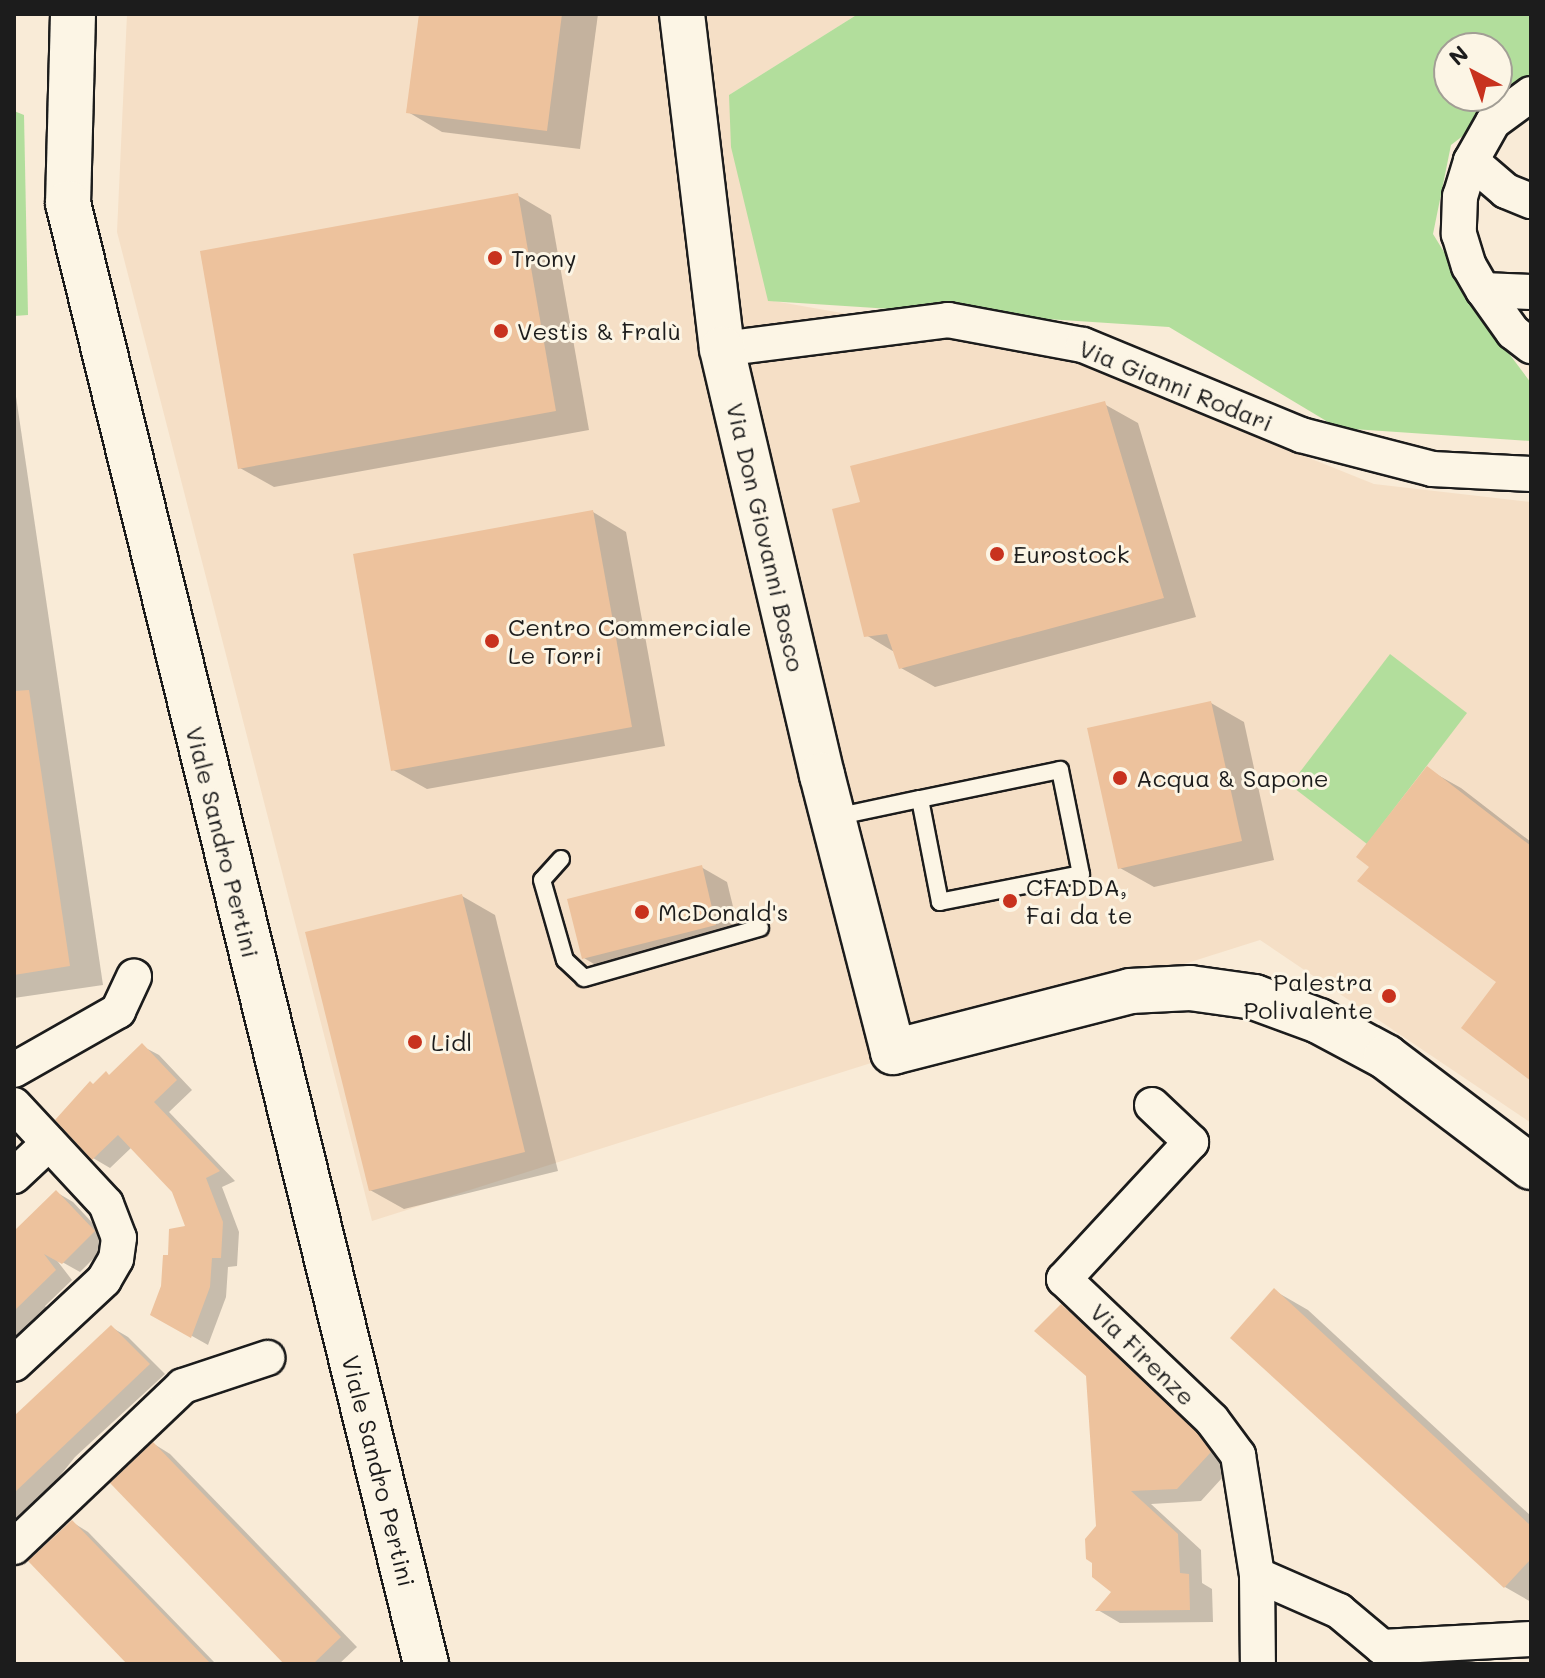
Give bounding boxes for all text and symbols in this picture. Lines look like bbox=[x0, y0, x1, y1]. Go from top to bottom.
north arrow bbox=[1433, 32, 1513, 112]
text: N bbox=[1442, 39, 1474, 71]
place label: Trony bbox=[511, 244, 576, 272]
marker: Trony bbox=[486, 249, 504, 267]
place label: Vestis & Fralù bbox=[517, 317, 681, 345]
marker: Vestis & Fralù bbox=[492, 322, 510, 340]
street label: Via Gianni Rodari bbox=[1075, 333, 1277, 437]
street label: Via Don Giovanni Bosco bbox=[721, 400, 811, 674]
place label: Eurostock bbox=[1013, 540, 1129, 568]
marker: Eurostock bbox=[988, 545, 1006, 563]
place label: Centro Commerciale Le Torri bbox=[508, 613, 752, 669]
marker: Centro Commerciale Le Torri bbox=[483, 632, 501, 650]
street label: Viale Sandro Pertini bbox=[180, 723, 266, 961]
place label: Acqua & Sapone bbox=[1136, 764, 1329, 792]
marker: Acqua & Sapone bbox=[1111, 769, 1129, 787]
place label: CFADDA, Fai da te bbox=[1026, 873, 1133, 929]
marker: CFADDA, Fai da te bbox=[1001, 892, 1019, 910]
place label: McDonald's bbox=[658, 898, 788, 926]
marker: McDonald's bbox=[633, 903, 651, 921]
place label: Palestra Polivalente bbox=[1243, 968, 1373, 1024]
marker: Palestra Polivalente bbox=[1380, 987, 1398, 1005]
place label: Lidl bbox=[431, 1028, 472, 1056]
marker: Lidl bbox=[406, 1033, 424, 1051]
street label: Via Firenze bbox=[1085, 1297, 1201, 1411]
street label: Viale Sandro Pertini bbox=[336, 1352, 422, 1590]

